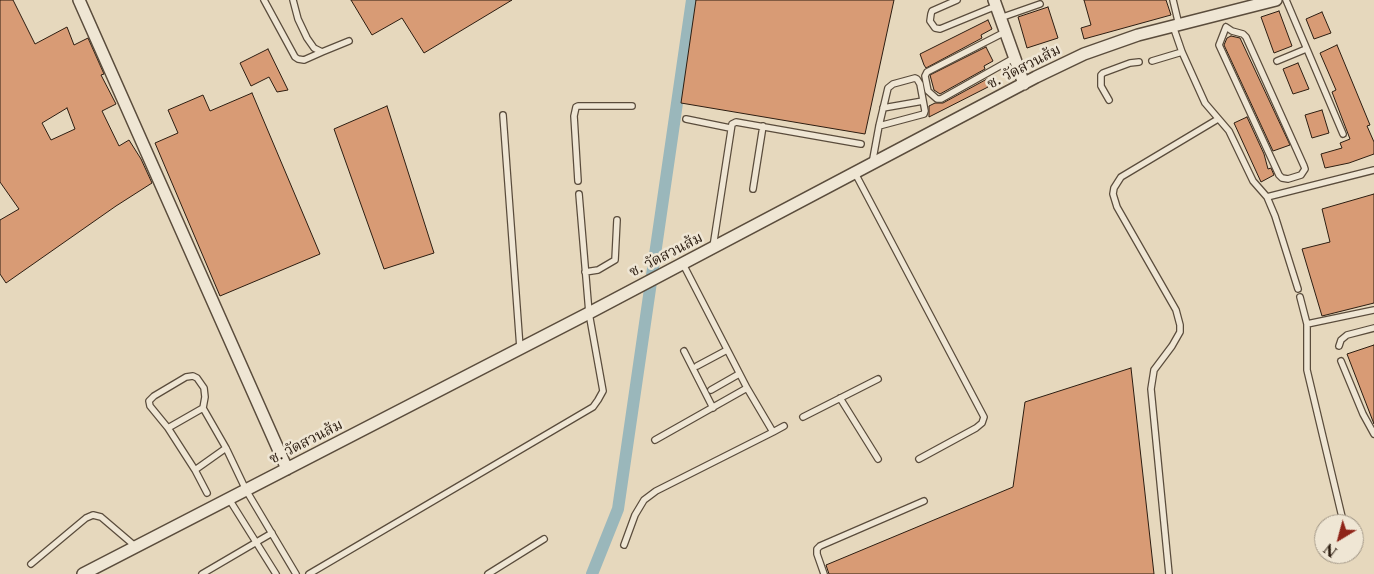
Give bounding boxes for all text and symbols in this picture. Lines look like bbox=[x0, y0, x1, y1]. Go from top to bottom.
street label: ซ. วัดสวนส้ม bbox=[984, 41, 1064, 93]
street label: ซ. วัดสวนส้ม bbox=[626, 229, 706, 281]
street label: ซ. วัดสวนส้ม bbox=[266, 416, 346, 468]
north arrow bbox=[1314, 514, 1364, 564]
text: N bbox=[1320, 539, 1341, 561]

